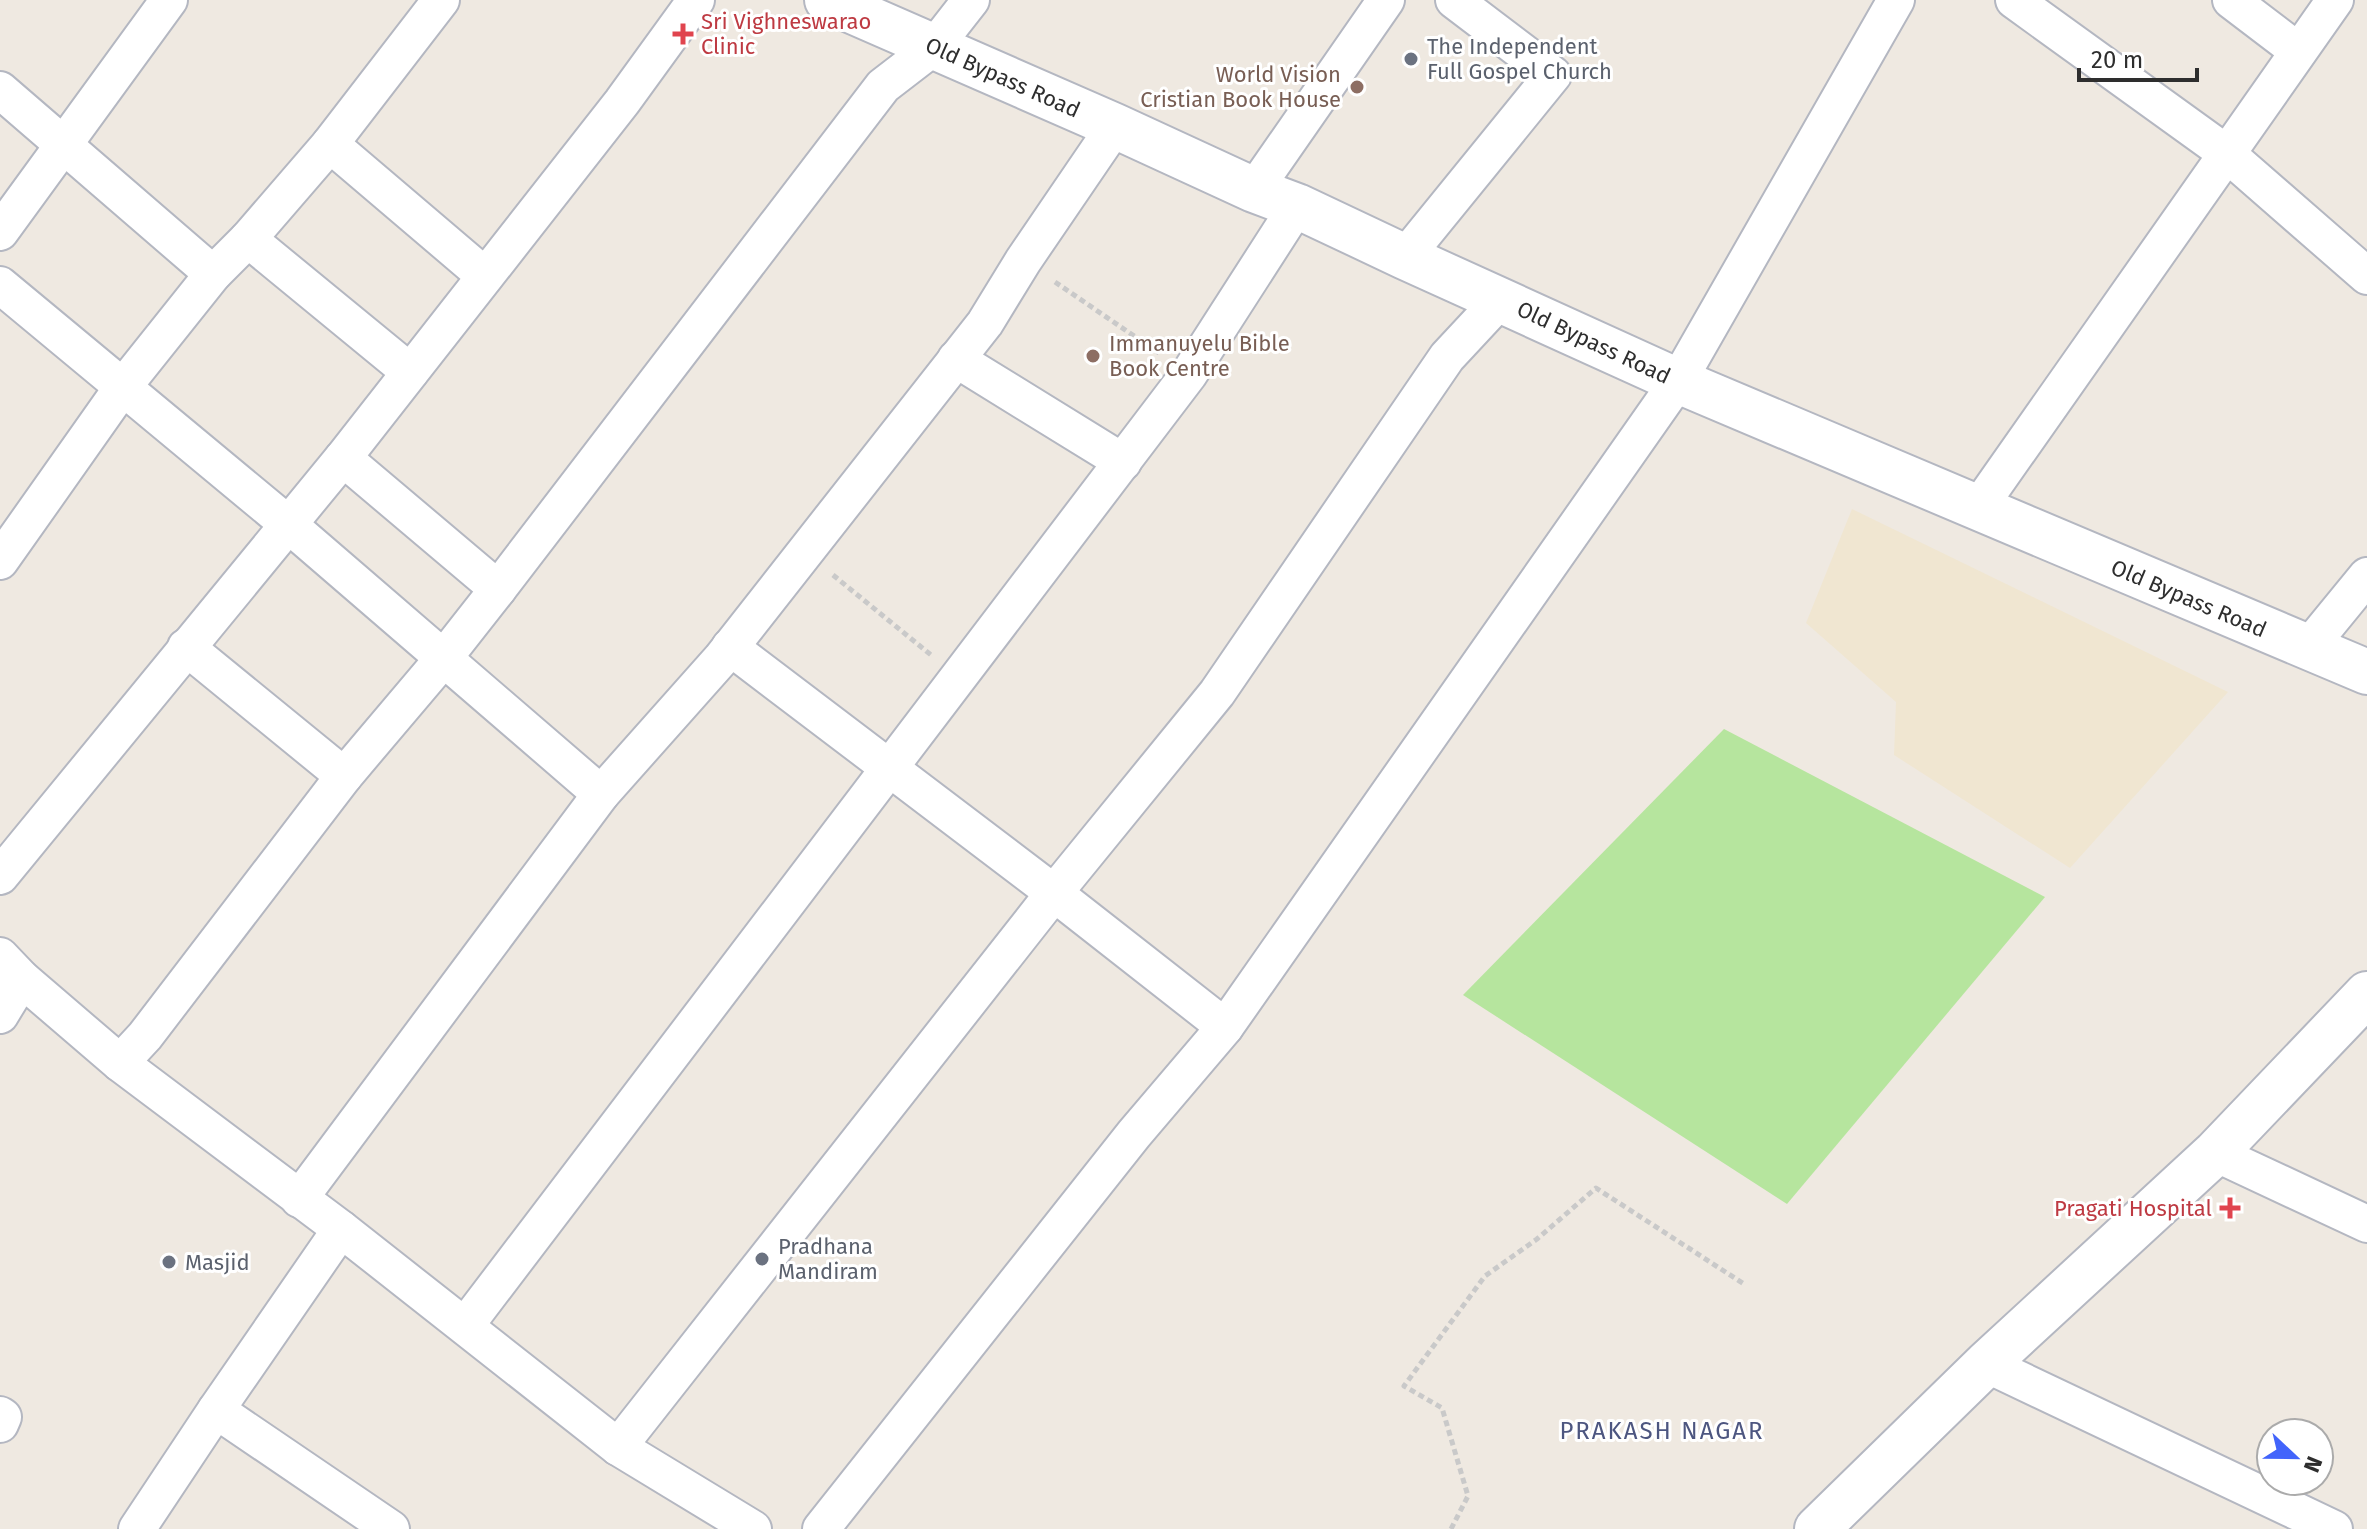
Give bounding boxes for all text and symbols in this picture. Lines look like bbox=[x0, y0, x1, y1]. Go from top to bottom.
place label: Sri Vighneswarao Clinic bbox=[701, 8, 871, 60]
marker: Sri Vighneswarao Clinic bbox=[672, 23, 694, 45]
street label: Old Bypass Road bbox=[921, 31, 1084, 124]
scale bar bbox=[2079, 32, 2197, 82]
place label: The Independent Full Gospel Church bbox=[1427, 33, 1612, 85]
text: 20 m bbox=[2091, 46, 2143, 74]
marker: The Independent Full Gospel Church bbox=[1402, 50, 1420, 68]
place label: World Vision Cristian Book House bbox=[1140, 61, 1341, 113]
marker: World Vision Cristian Book House bbox=[1348, 78, 1366, 96]
street label: Old Bypass Road bbox=[1513, 295, 1675, 390]
place label: Immanuyelu Bible Book Centre bbox=[1109, 330, 1290, 382]
marker: Immanuyelu Bible Book Centre bbox=[1084, 347, 1102, 365]
street label: Old Bypass Road bbox=[2107, 554, 2271, 643]
place label: Pragati Hospital bbox=[2054, 1195, 2212, 1222]
marker: Pragati Hospital bbox=[2219, 1197, 2241, 1219]
place label: Pradhana Mandiram bbox=[778, 1233, 878, 1285]
place label: Masjid bbox=[185, 1249, 250, 1276]
marker: Pradhana Mandiram bbox=[753, 1250, 771, 1268]
marker: Masjid bbox=[160, 1253, 178, 1271]
district label: PRAKASH NAGAR bbox=[1559, 1417, 1765, 1445]
north arrow bbox=[2255, 1417, 2335, 1497]
text: N bbox=[2298, 1452, 2328, 1476]

